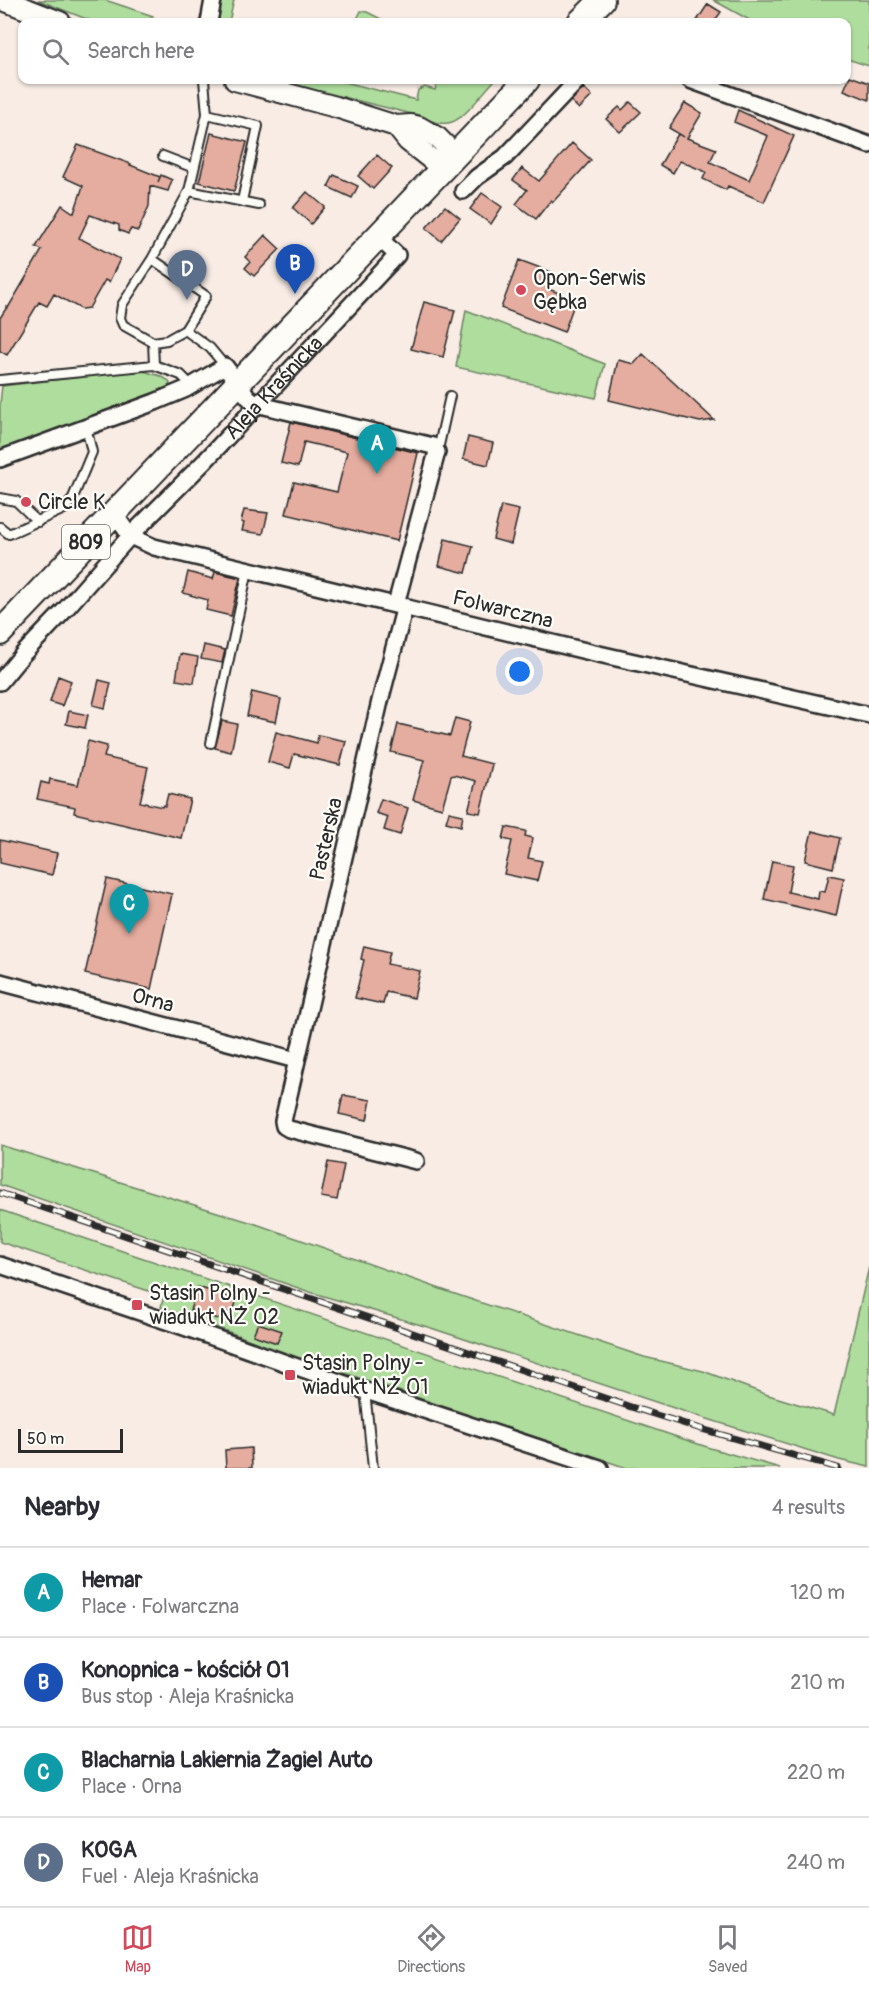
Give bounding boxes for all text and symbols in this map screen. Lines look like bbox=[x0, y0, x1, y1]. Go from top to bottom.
search box bbox=[18, 18, 851, 84]
icon: search bbox=[39, 35, 72, 68]
text: Search here bbox=[87, 37, 194, 65]
pin: B bbox=[276, 244, 314, 294]
pin: D bbox=[168, 250, 207, 300]
place label: Opon-Serwis Gębka bbox=[533, 265, 646, 316]
marker: Opon-Serwis Gębka bbox=[514, 283, 528, 297]
street label: Aleja Kraśnicka bbox=[219, 330, 329, 446]
pin: A bbox=[358, 424, 397, 474]
place label: Circle K bbox=[38, 489, 106, 516]
marker: Circle K bbox=[19, 495, 33, 509]
road number: 809 bbox=[62, 525, 110, 559]
street label: Folwarczna bbox=[450, 584, 556, 635]
your location bbox=[505, 657, 534, 686]
street label: Pasterska bbox=[304, 795, 349, 883]
pin: C bbox=[110, 884, 148, 934]
street label: Orna bbox=[129, 982, 177, 1019]
place label: Stasin Polny - wiadukt NŻ 02 bbox=[149, 1280, 279, 1331]
marker: Stasin Polny - wiadukt NŻ 02 bbox=[130, 1298, 144, 1312]
place label: Stasin Polny - wiadukt NŻ 01 bbox=[302, 1350, 429, 1401]
marker: Stasin Polny - wiadukt NŻ 01 bbox=[283, 1368, 297, 1382]
scale bar bbox=[18, 1426, 123, 1454]
text: 50 m bbox=[27, 1429, 64, 1449]
text: Nearby bbox=[24, 1491, 100, 1523]
text: 4 results bbox=[772, 1495, 845, 1520]
text: Hemar bbox=[81, 1566, 142, 1594]
text: A bbox=[37, 1580, 50, 1605]
text: 120 m bbox=[790, 1580, 845, 1605]
text: Place · Folwarczna bbox=[81, 1594, 239, 1619]
text: Konopnica - kościół 01 bbox=[81, 1656, 290, 1684]
text: B bbox=[38, 1670, 49, 1695]
text: 210 m bbox=[790, 1670, 845, 1695]
text: Bus stop · Aleja Kraśnicka bbox=[81, 1684, 294, 1709]
text: Blacharnia Lakiernia Żagiel Auto bbox=[81, 1746, 373, 1774]
text: C bbox=[37, 1760, 50, 1785]
text: 220 m bbox=[787, 1760, 845, 1785]
text: Place · Orna bbox=[81, 1774, 182, 1799]
text: KOGA bbox=[81, 1836, 137, 1864]
text: D bbox=[37, 1850, 50, 1875]
text: 240 m bbox=[786, 1850, 845, 1875]
text: Fuel · Aleja Kraśnicka bbox=[81, 1864, 259, 1889]
tab: Map bbox=[121, 1921, 154, 1977]
tab: Directions bbox=[397, 1921, 465, 1977]
tab: Saved bbox=[708, 1921, 748, 1977]

